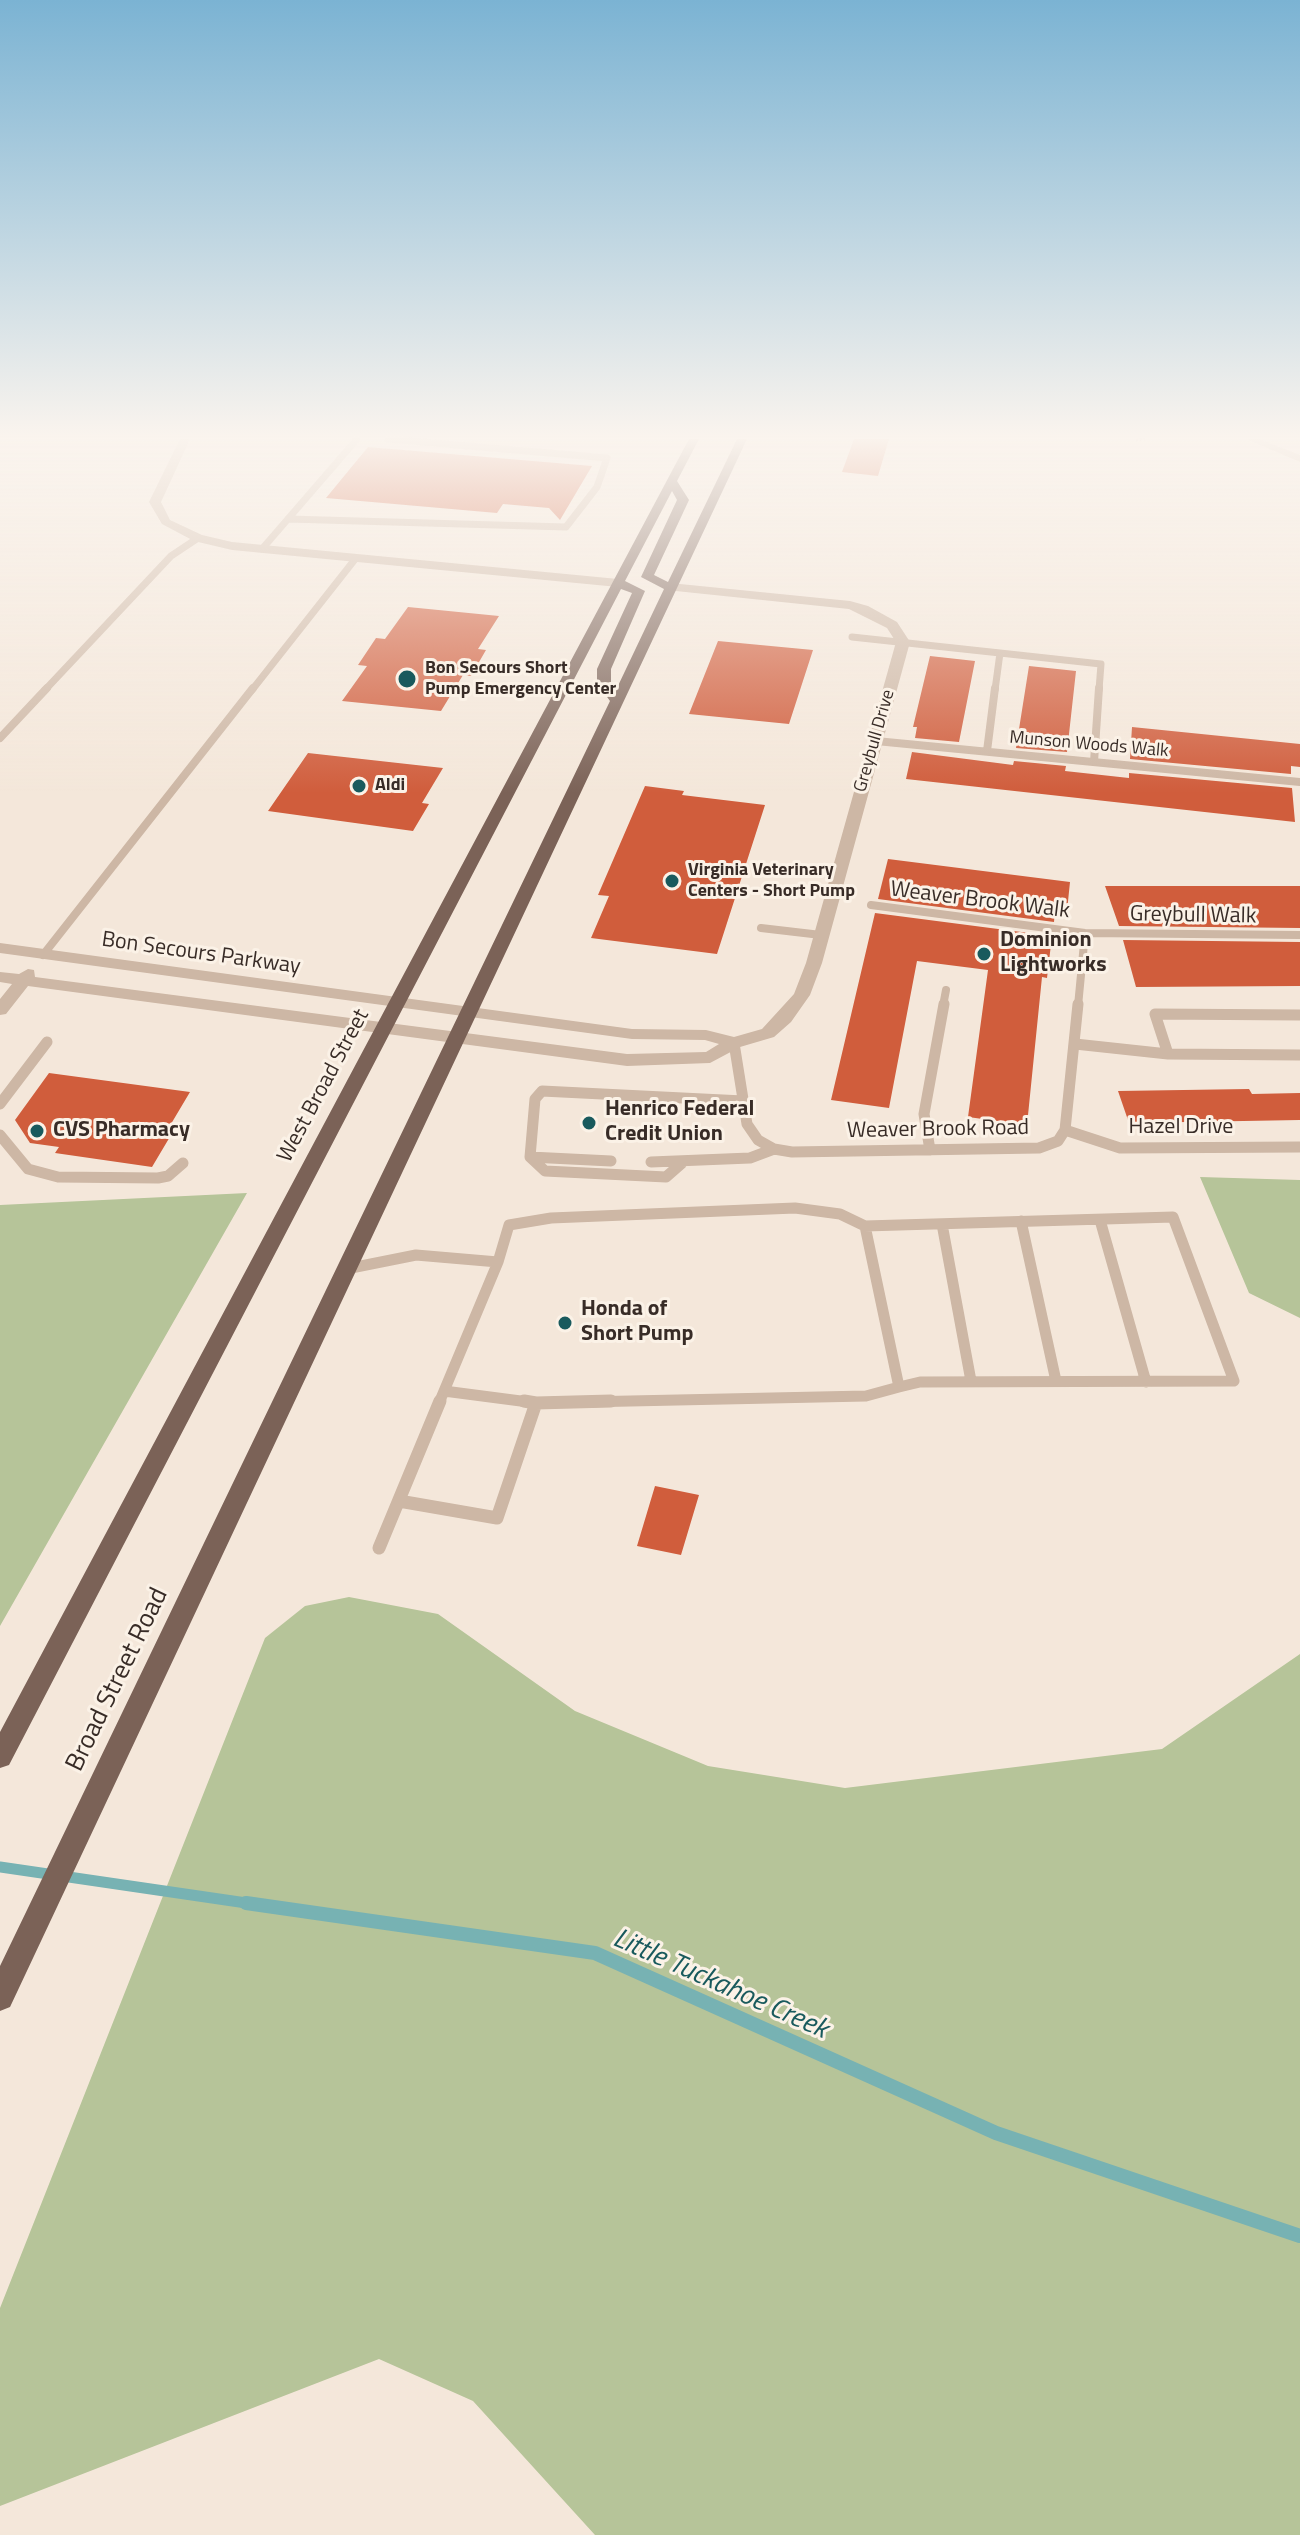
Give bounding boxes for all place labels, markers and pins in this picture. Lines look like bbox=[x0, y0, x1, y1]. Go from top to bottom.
place label: Bon Secours Short Pump Emergency Center bbox=[425, 658, 616, 700]
marker: Bon Secours Short Pump Emergency Center bbox=[396, 668, 418, 690]
place label: Aldi bbox=[375, 775, 405, 797]
marker: Aldi bbox=[350, 777, 368, 795]
place label: Virginia Veterinary Centers - Short Pump bbox=[688, 860, 855, 902]
marker: Virginia Veterinary Centers - Short Pump bbox=[663, 872, 681, 890]
place label: Dominion Lightworks bbox=[1000, 928, 1107, 980]
marker: Dominion Lightworks bbox=[975, 945, 993, 963]
place label: Henrico Federal Credit Union bbox=[605, 1097, 754, 1148]
marker: Henrico Federal Credit Union bbox=[580, 1114, 598, 1132]
place label: CVS Pharmacy bbox=[53, 1118, 190, 1144]
marker: CVS Pharmacy bbox=[28, 1122, 46, 1140]
place label: Honda of Short Pump bbox=[581, 1297, 693, 1348]
marker: Honda of Short Pump bbox=[556, 1314, 574, 1332]

